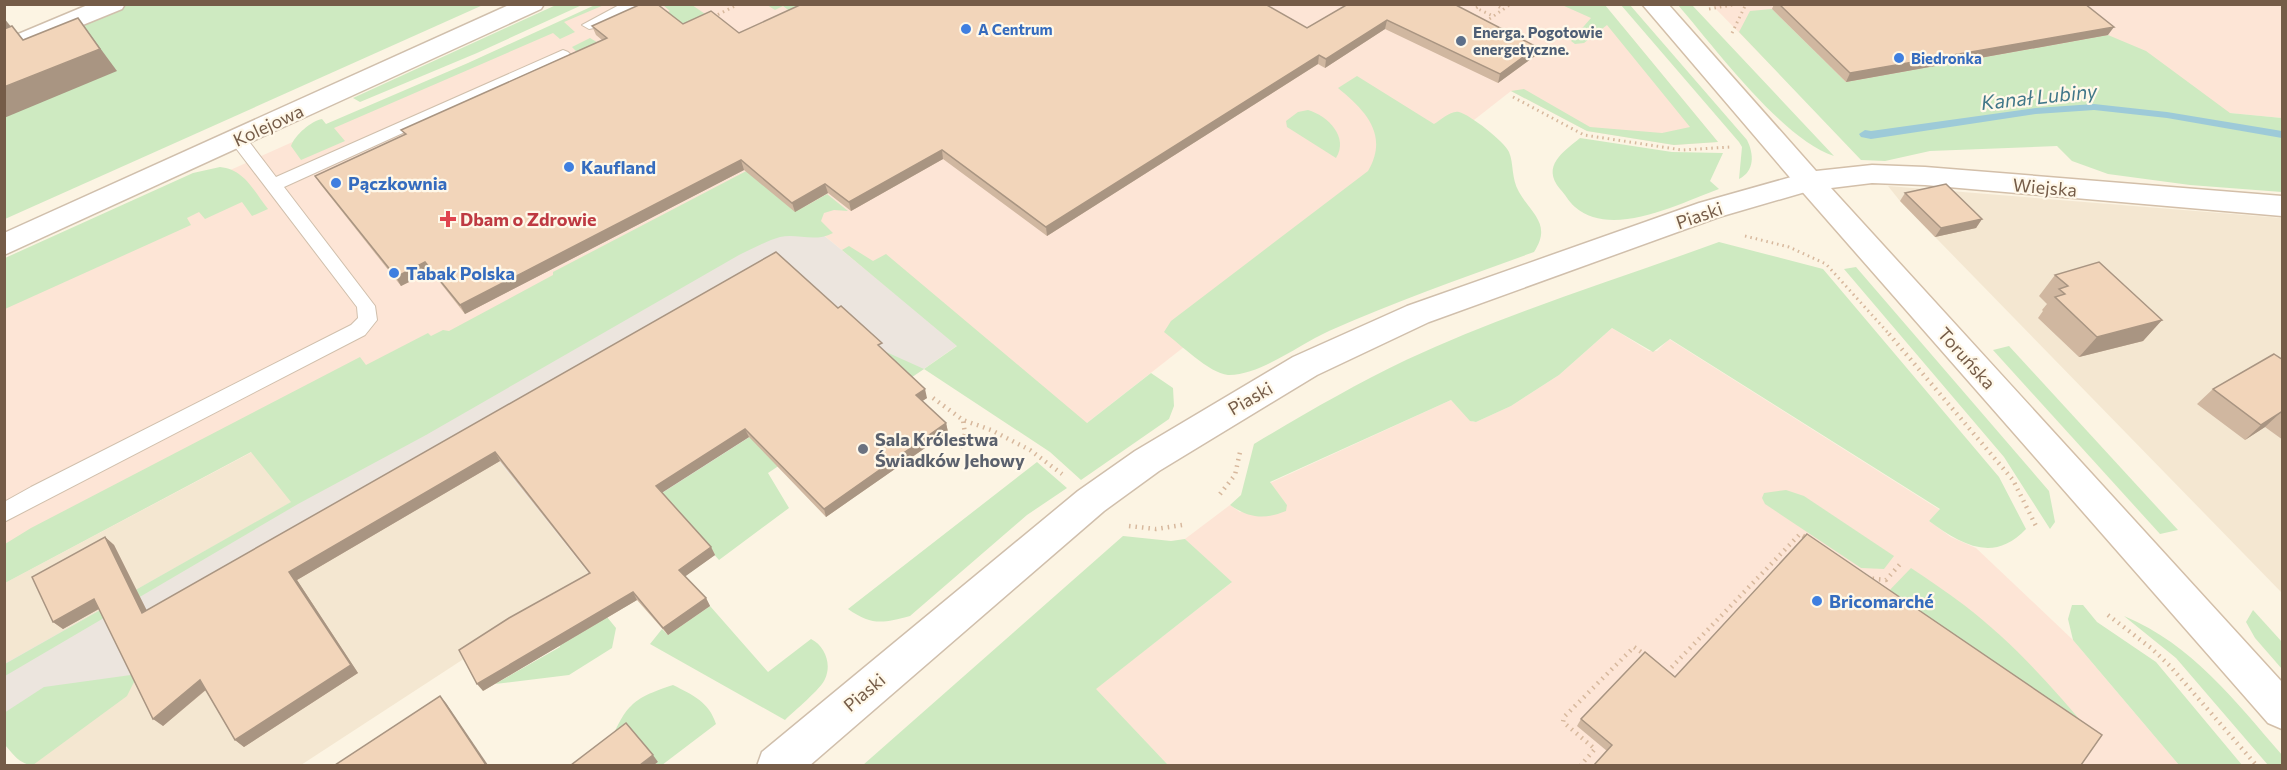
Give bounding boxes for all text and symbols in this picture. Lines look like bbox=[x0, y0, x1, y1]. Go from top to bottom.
place label: A Centrum bbox=[978, 20, 1053, 38]
marker: A Centrum bbox=[959, 22, 973, 36]
place label: Energa. Pogotowie energetyczne. bbox=[1473, 23, 1603, 58]
marker: Energa. Pogotowie energetyczne. bbox=[1454, 34, 1468, 48]
place label: Biedronka bbox=[1911, 49, 1982, 67]
marker: Biedronka bbox=[1892, 51, 1906, 65]
water label: Kanał Lubiny bbox=[1980, 78, 2099, 114]
street label: Kolejowa bbox=[229, 99, 307, 151]
place label: Kaufland bbox=[581, 156, 656, 178]
marker: Kaufland bbox=[562, 160, 576, 174]
place label: Pączkownia bbox=[348, 172, 447, 194]
street label: Wiejska bbox=[2012, 173, 2078, 201]
marker: Pączkownia bbox=[329, 176, 343, 190]
street label: Piaski bbox=[1673, 197, 1725, 233]
place label: Dbam o Zdrowie bbox=[460, 208, 597, 230]
marker: Dbam o Zdrowie bbox=[441, 212, 455, 226]
place label: Tabak Polska bbox=[406, 262, 515, 284]
marker: Tabak Polska bbox=[387, 266, 401, 280]
street label: Toruńska bbox=[1933, 322, 2001, 394]
street label: Piaski bbox=[1224, 376, 1276, 420]
place label: Sala Królestwa Świadków Jehowy bbox=[875, 428, 1025, 471]
marker: Sala Królestwa Świadków Jehowy bbox=[856, 442, 870, 456]
place label: Bricomarché bbox=[1829, 590, 1934, 612]
marker: Bricomarché bbox=[1810, 594, 1824, 608]
street label: Piaski bbox=[839, 668, 889, 716]

